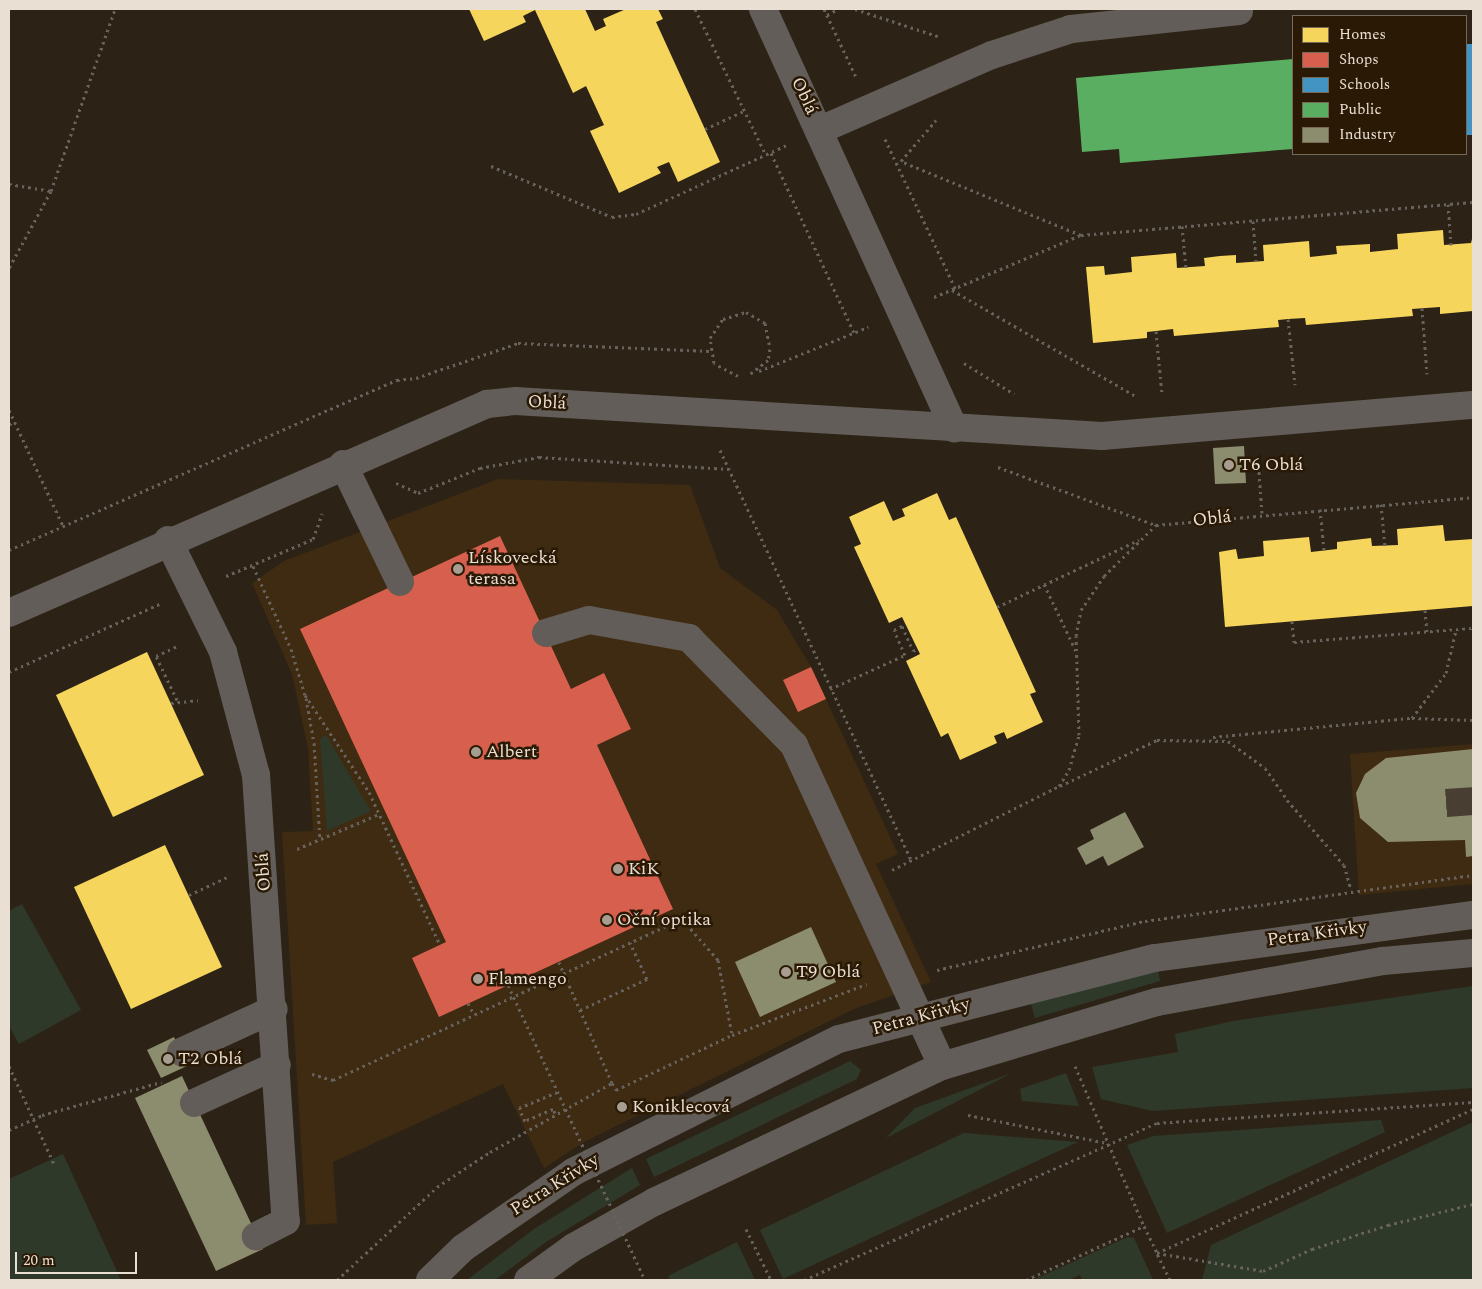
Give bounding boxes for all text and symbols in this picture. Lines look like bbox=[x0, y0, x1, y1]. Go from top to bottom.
legend bbox=[1292, 15, 1467, 155]
text: Homes bbox=[1339, 23, 1386, 46]
text: Shops bbox=[1339, 48, 1379, 71]
text: Schools bbox=[1339, 73, 1390, 96]
street label: Oblá bbox=[786, 74, 822, 118]
text: Public bbox=[1339, 98, 1382, 121]
text: Industry bbox=[1339, 123, 1395, 146]
street label: Oblá bbox=[527, 391, 567, 415]
place label: T6 Oblá bbox=[1239, 454, 1303, 476]
marker: T6 Oblá bbox=[1223, 459, 1235, 471]
street label: Oblá bbox=[1192, 506, 1232, 532]
place label: Lískovecká terasa bbox=[468, 548, 557, 590]
marker: Lískovecká terasa bbox=[452, 563, 464, 575]
place label: Albert bbox=[486, 741, 537, 763]
marker: Albert bbox=[470, 746, 482, 758]
street label: Oblá bbox=[252, 852, 276, 892]
place label: KiK bbox=[628, 858, 659, 880]
marker: KiK bbox=[612, 863, 624, 875]
place label: Oční optika bbox=[617, 909, 711, 931]
marker: Oční optika bbox=[601, 914, 613, 926]
street label: Petra Křivky bbox=[1266, 916, 1368, 952]
place label: T9 Oblá bbox=[796, 961, 860, 983]
marker: T9 Oblá bbox=[780, 966, 792, 978]
place label: Flamengo bbox=[488, 968, 567, 990]
marker: Flamengo bbox=[472, 973, 484, 985]
street label: Petra Křivky bbox=[870, 994, 972, 1040]
place label: T2 Oblá bbox=[178, 1048, 242, 1070]
marker: T2 Oblá bbox=[162, 1053, 174, 1065]
place label: Koniklecová bbox=[632, 1096, 730, 1118]
marker: Koniklecová bbox=[616, 1101, 628, 1113]
street label: Petra Křivky bbox=[507, 1149, 603, 1221]
scale bar bbox=[18, 1242, 140, 1274]
text: 20 m bbox=[23, 1249, 55, 1272]

